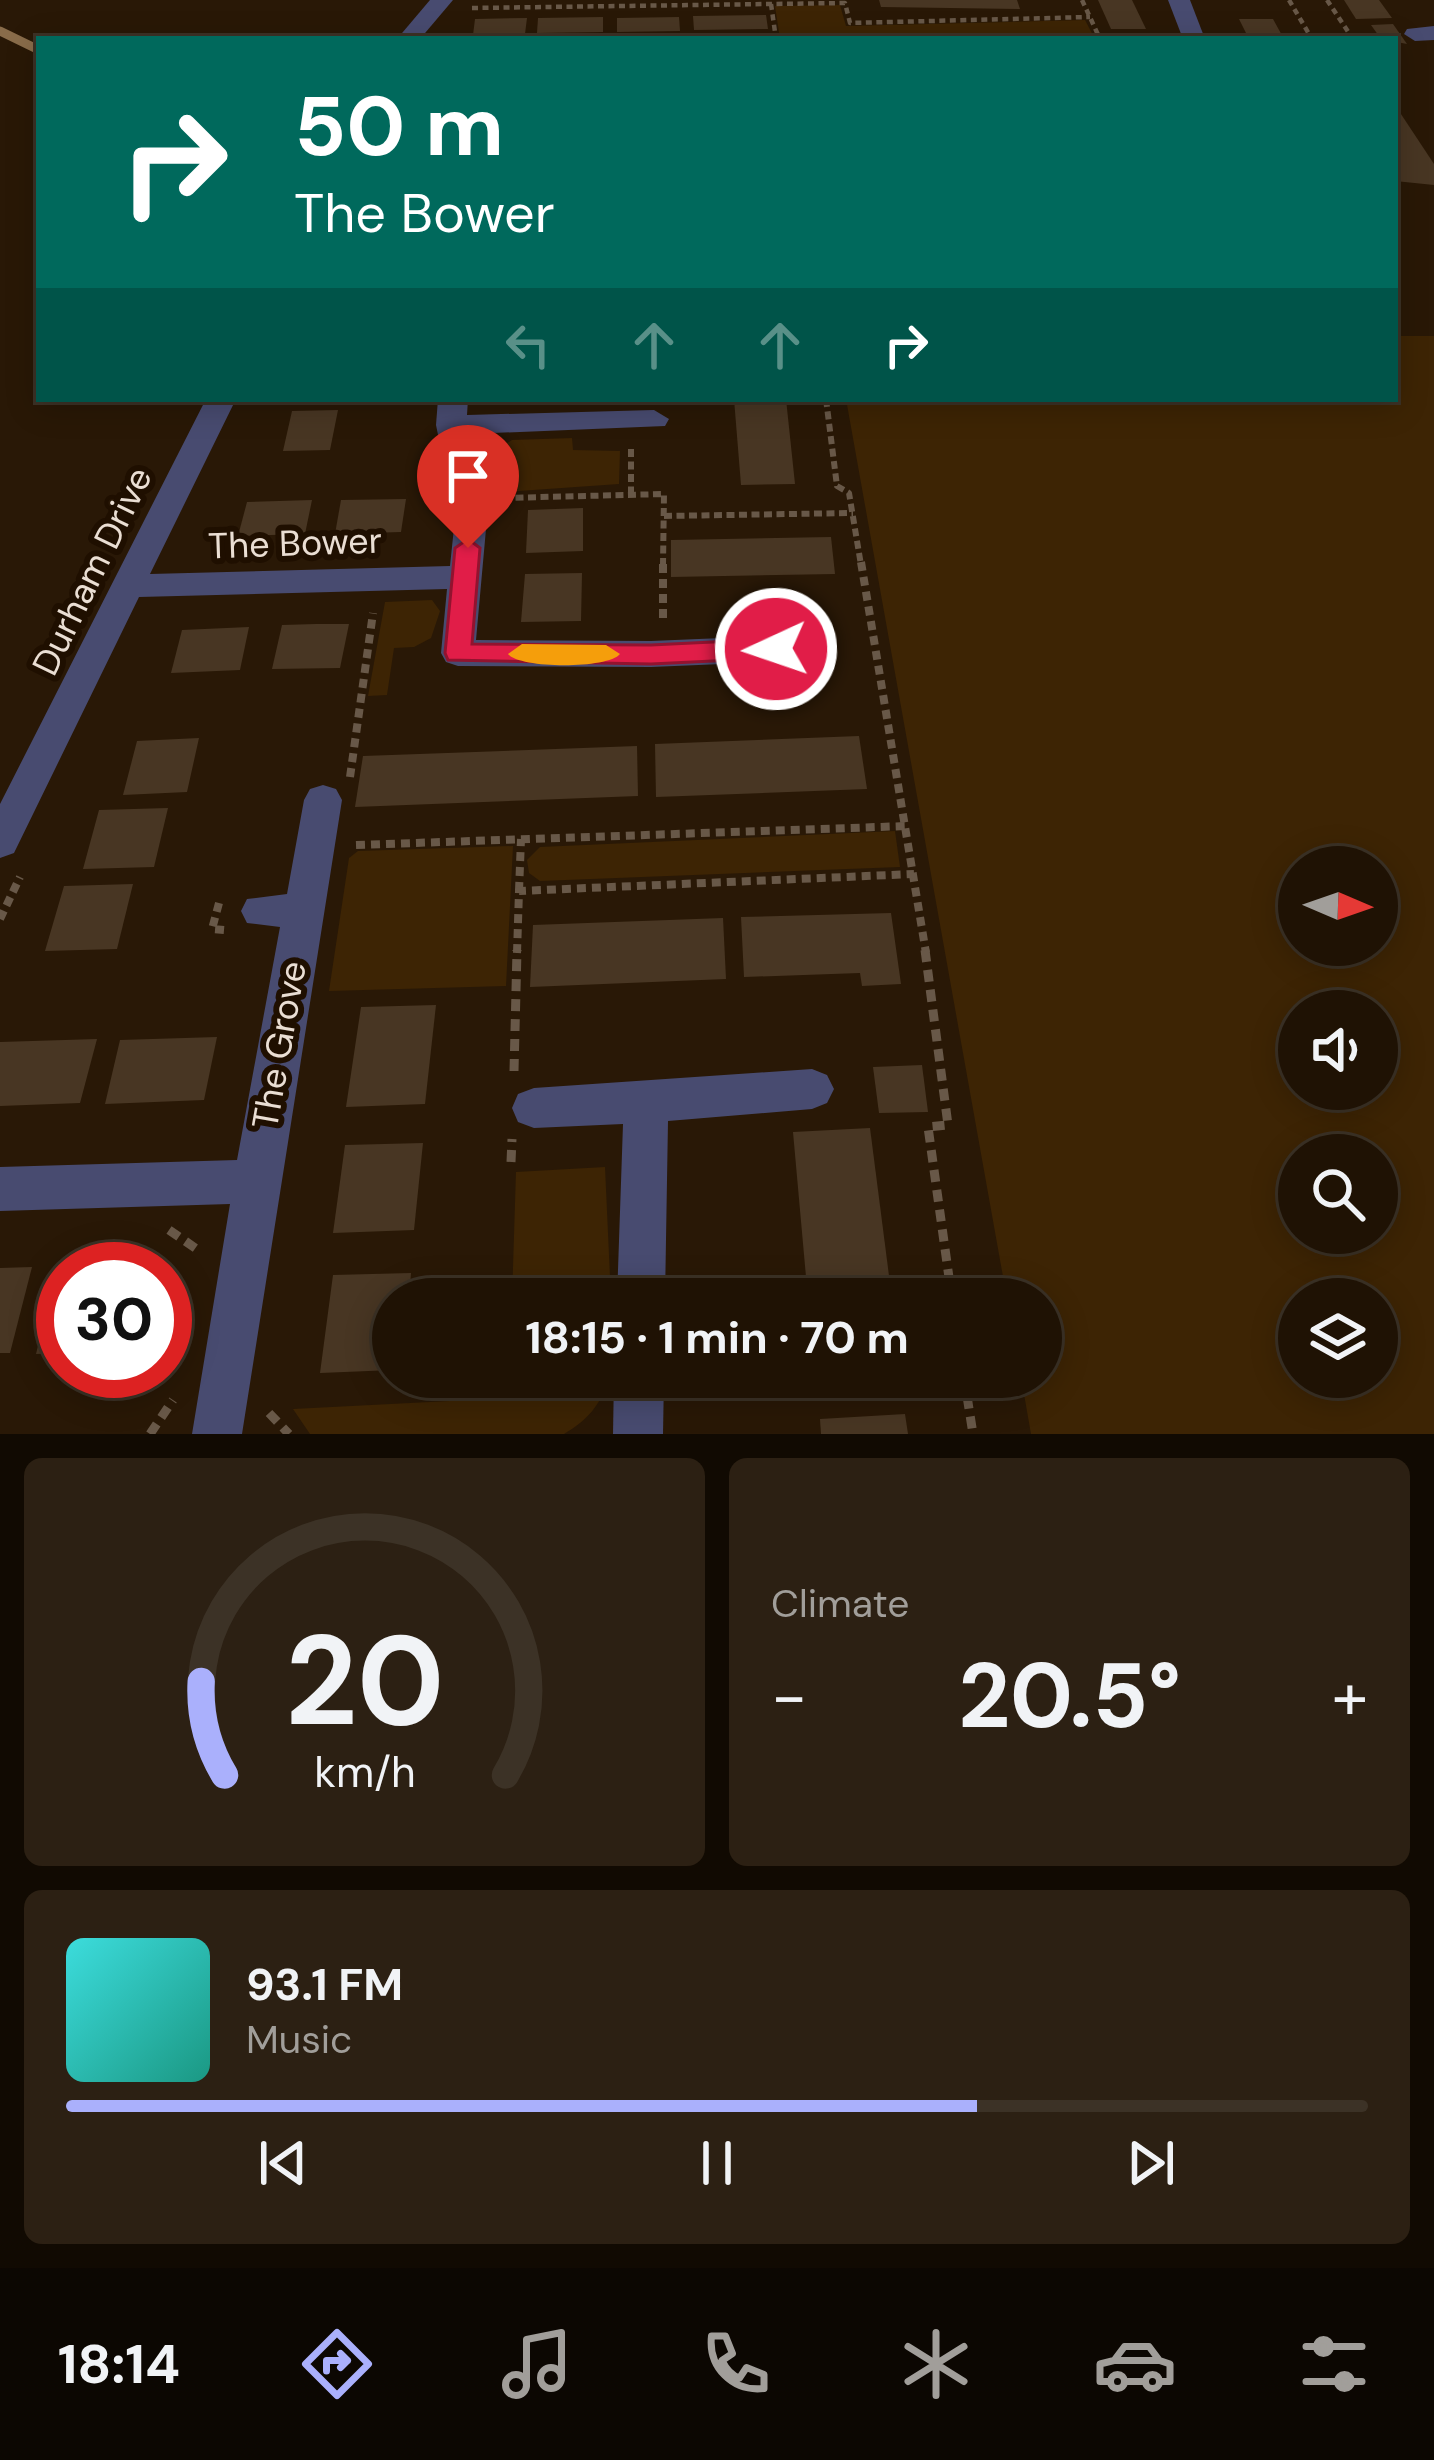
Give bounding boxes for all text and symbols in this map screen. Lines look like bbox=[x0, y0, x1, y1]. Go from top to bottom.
text: 50 m bbox=[294, 72, 504, 181]
icon: right bbox=[96, 84, 252, 240]
text: The Bower bbox=[294, 178, 555, 249]
icon: left bbox=[495, 312, 561, 378]
icon: ahead bbox=[621, 312, 687, 378]
icon: ahead bbox=[747, 312, 813, 378]
icon: right bbox=[873, 312, 939, 378]
pin bbox=[417, 425, 519, 548]
icon: arrive bbox=[435, 443, 501, 509]
street label: Durham Drive bbox=[21, 459, 163, 683]
street label: The Bower bbox=[207, 516, 383, 570]
position arrow bbox=[713, 586, 839, 712]
north arrow bbox=[1278, 846, 1398, 966]
map controls bbox=[1278, 846, 1398, 1398]
street label: The Grove bbox=[241, 957, 317, 1133]
button: sound bbox=[1278, 990, 1398, 1110]
button: search bbox=[1278, 1134, 1398, 1254]
speed limit sign: 30 bbox=[36, 1242, 192, 1398]
button: layers bbox=[1278, 1278, 1398, 1398]
text: 18:15 · 1 min · 70 m bbox=[525, 1308, 909, 1367]
text: Climate bbox=[771, 1578, 909, 1629]
text: 20 bbox=[285, 1600, 444, 1763]
text: 20.5° bbox=[958, 1638, 1181, 1755]
text: − bbox=[771, 1654, 807, 1739]
text: + bbox=[1332, 1654, 1368, 1739]
text: km/h bbox=[314, 1744, 415, 1800]
text: 93.1 FM bbox=[246, 1955, 403, 2014]
text: Music bbox=[246, 2014, 352, 2065]
icon: previous bbox=[250, 2130, 316, 2196]
icon: pause bbox=[684, 2130, 750, 2196]
icon: next bbox=[1118, 2130, 1184, 2196]
icon: directions bbox=[295, 2322, 379, 2406]
icon: music bbox=[495, 2322, 579, 2406]
icon: phone bbox=[694, 2322, 778, 2406]
icon: climate bbox=[894, 2322, 978, 2406]
icon: car bbox=[1093, 2322, 1177, 2406]
icon: filters bbox=[1292, 2322, 1376, 2406]
text: 18:14 bbox=[58, 2329, 180, 2400]

